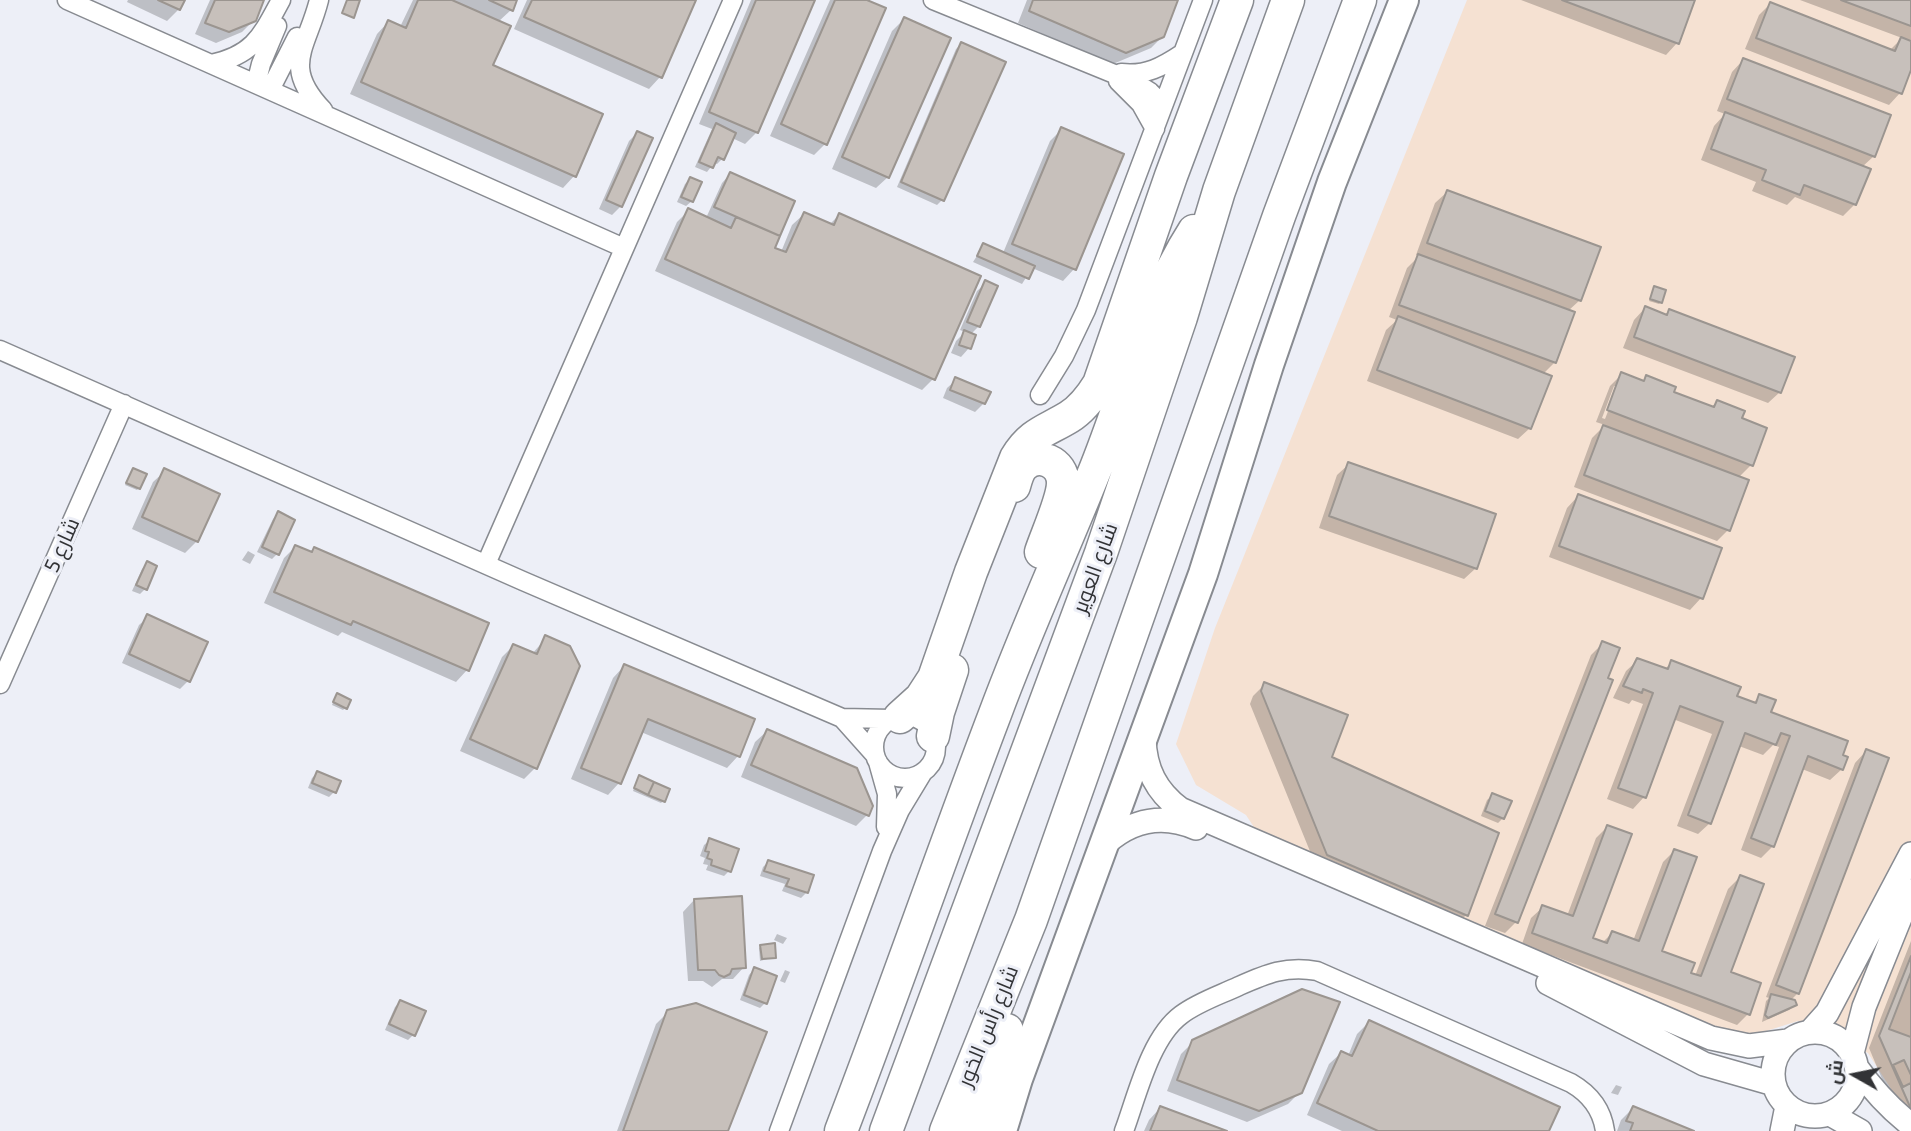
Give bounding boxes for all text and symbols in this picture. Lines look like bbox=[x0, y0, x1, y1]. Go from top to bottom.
street label: شارع 5 bbox=[39, 514, 85, 576]
street label: شارع العوير bbox=[1067, 519, 1123, 617]
street label: شارع رأس الخور bbox=[952, 962, 1024, 1090]
north arrow bbox=[1820, 1040, 1890, 1110]
text: ش bbox=[1820, 1058, 1847, 1085]

